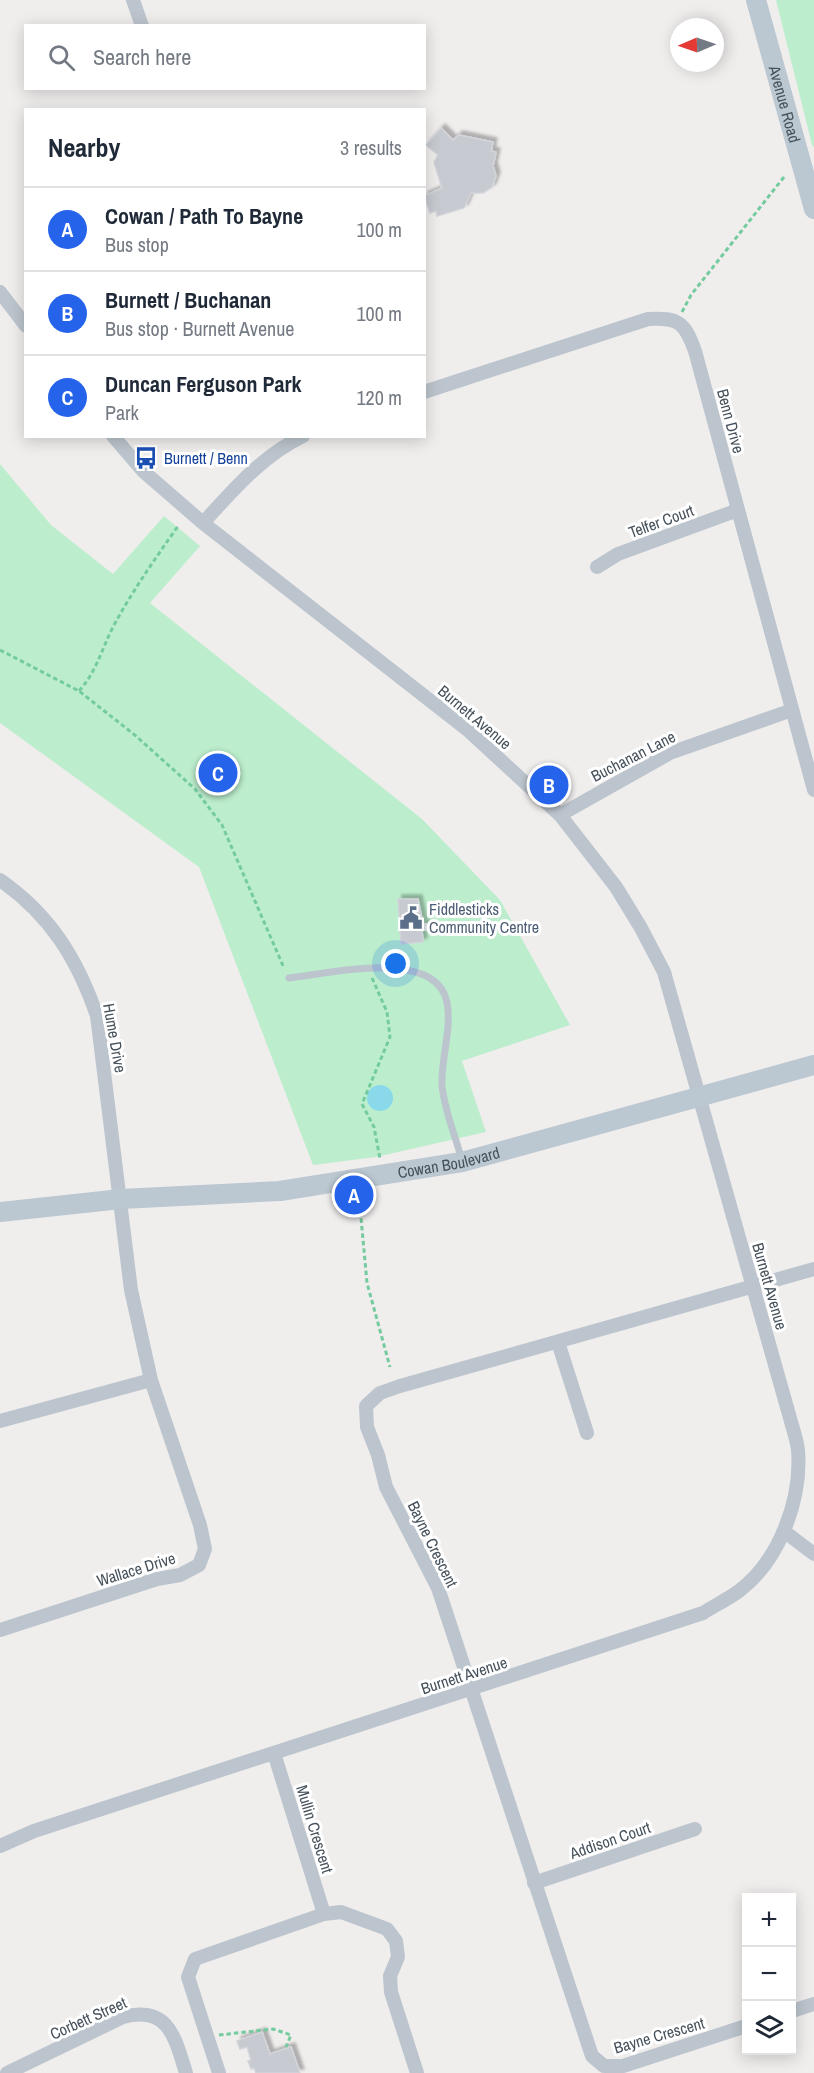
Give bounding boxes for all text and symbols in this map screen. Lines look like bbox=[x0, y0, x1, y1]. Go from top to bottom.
north arrow bbox=[670, 18, 724, 72]
search box bbox=[24, 24, 426, 90]
icon: search bbox=[45, 41, 78, 74]
text: Search here bbox=[93, 42, 191, 72]
street label: Avenue Road bbox=[763, 62, 806, 145]
text: Nearby bbox=[48, 130, 120, 165]
text: 3 results bbox=[340, 134, 402, 161]
text: Cowan / Path To Bayne bbox=[105, 201, 303, 231]
text: A bbox=[62, 216, 73, 243]
text: 100 m bbox=[356, 216, 402, 243]
text: Bus stop bbox=[105, 231, 169, 258]
text: Burnett / Buchanan bbox=[105, 285, 271, 315]
text: B bbox=[62, 300, 73, 327]
text: 100 m bbox=[356, 300, 402, 327]
text: Bus stop · Burnett Avenue bbox=[105, 315, 294, 342]
text: Duncan Ferguson Park bbox=[105, 369, 302, 399]
text: C bbox=[62, 384, 73, 411]
text: 120 m bbox=[356, 384, 402, 411]
street label: Benn Drive bbox=[712, 386, 750, 456]
text: Park bbox=[105, 399, 139, 426]
bus stop icon: Burnett / Benn bbox=[133, 445, 159, 471]
place label: Burnett / Benn bbox=[164, 447, 248, 469]
street label: Telfer Court bbox=[625, 499, 697, 543]
street label: Burnett Avenue bbox=[434, 680, 516, 754]
street label: Buchanan Lane bbox=[587, 725, 679, 787]
pin: C bbox=[198, 750, 238, 796]
pin: B bbox=[530, 762, 568, 808]
place label: Fiddlesticks Community Centre bbox=[429, 898, 539, 938]
public building icon: Fiddlesticks Community Centre bbox=[398, 905, 424, 931]
your location bbox=[381, 949, 410, 978]
street label: Hume Drive bbox=[98, 1002, 132, 1074]
street label: Cowan Boulevard bbox=[396, 1141, 502, 1183]
pin: A bbox=[334, 1172, 374, 1218]
street label: Burnett Avenue bbox=[747, 1240, 793, 1332]
street label: Bayne Crescent bbox=[403, 1497, 463, 1591]
street label: Wallace Drive bbox=[94, 1547, 178, 1591]
street label: Burnett Avenue bbox=[418, 1651, 510, 1699]
street label: Mullin Crescent bbox=[291, 1782, 339, 1876]
street label: Addison Court bbox=[566, 1816, 654, 1864]
map controls bbox=[742, 1893, 796, 2055]
button: + bbox=[742, 1893, 796, 1947]
button: − bbox=[742, 1947, 796, 2001]
street label: Corbett Street bbox=[46, 1991, 130, 2045]
button: layers bbox=[742, 2001, 796, 2055]
street label: Bayne Crescent bbox=[611, 2011, 707, 2058]

